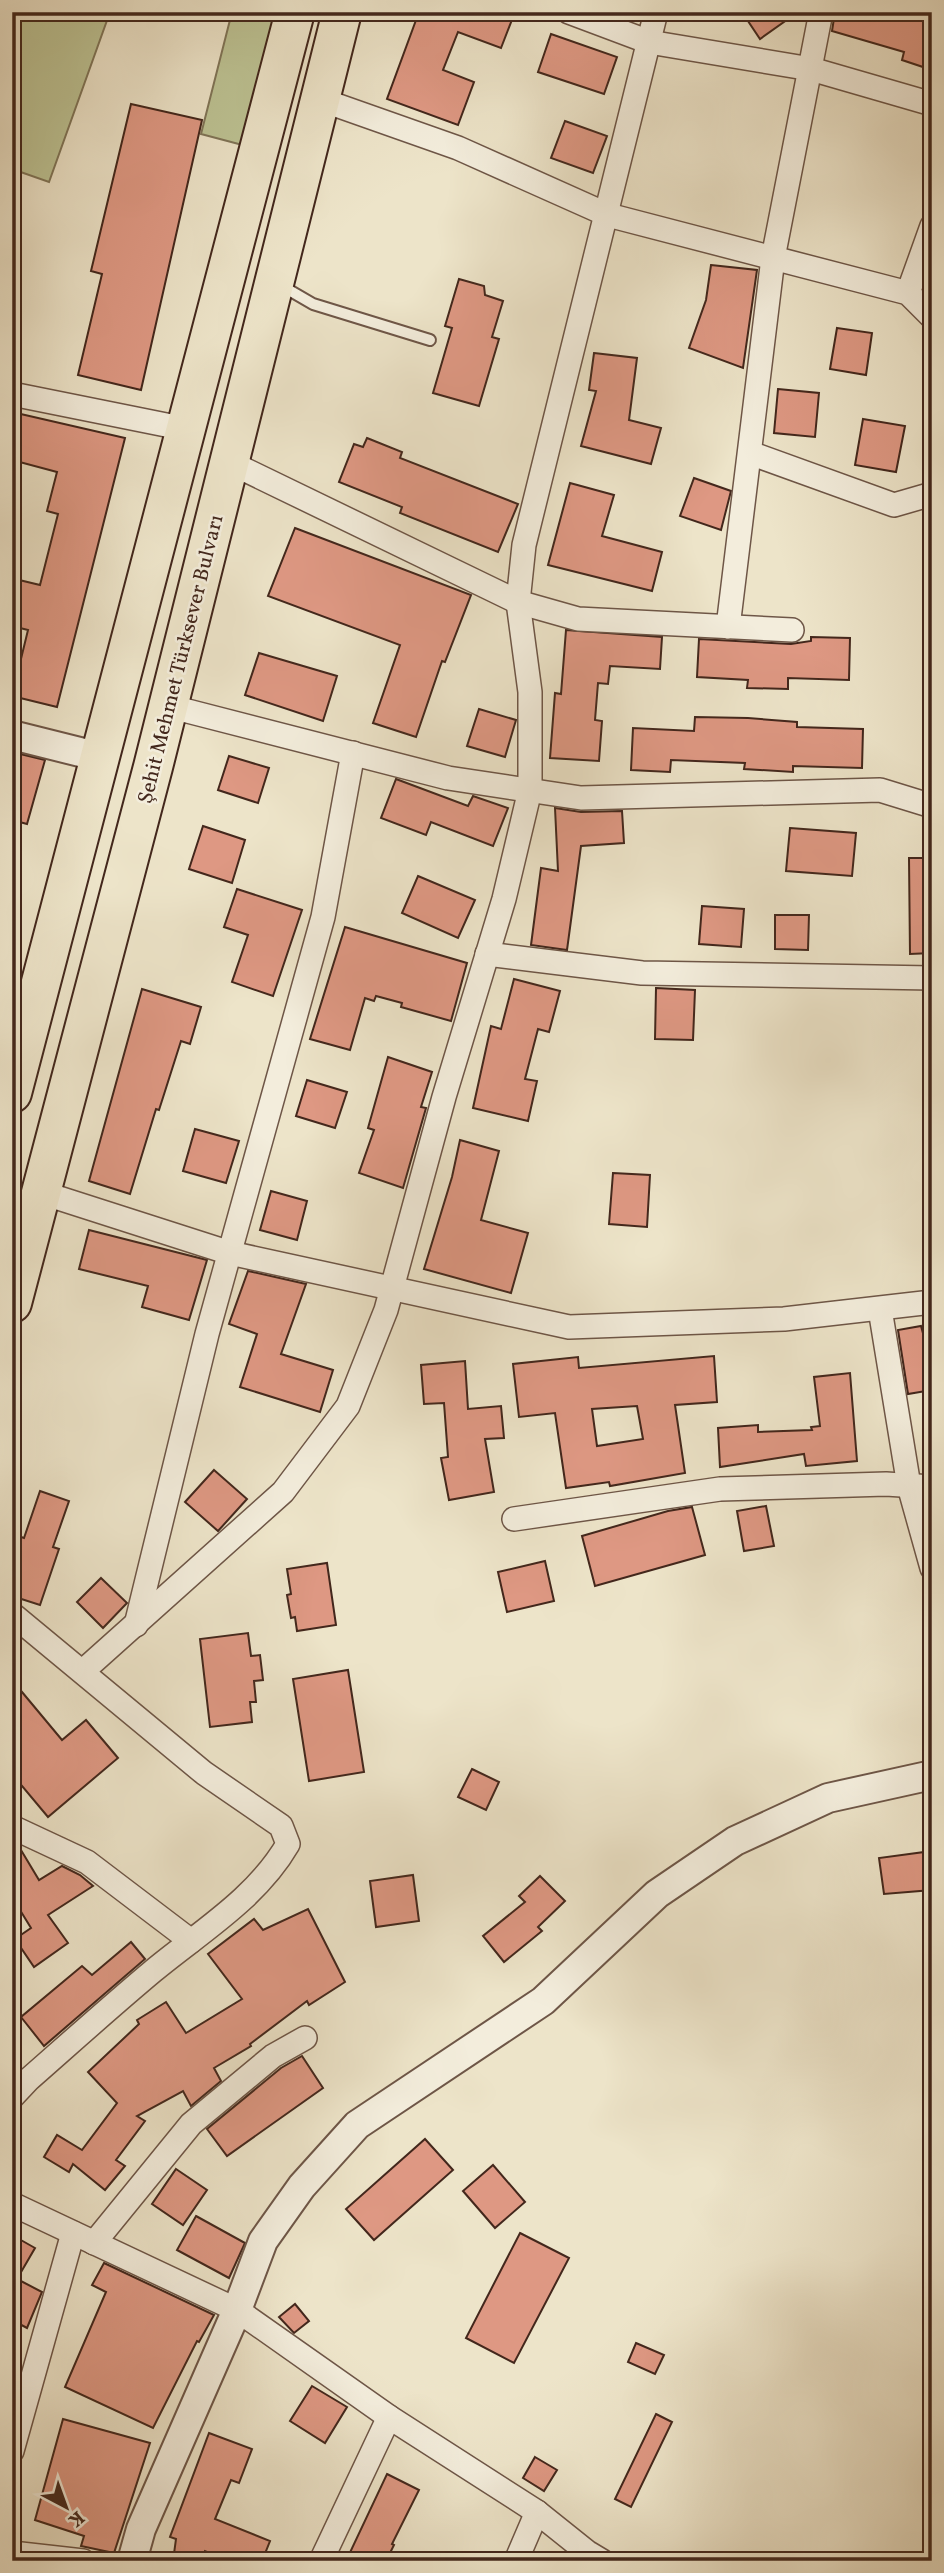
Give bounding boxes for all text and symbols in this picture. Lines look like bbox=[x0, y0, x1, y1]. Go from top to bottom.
street label: Şehit Mehmet Türksever Bulvarı bbox=[131, 512, 231, 807]
north arrow bbox=[32, 2472, 102, 2542]
text: K bbox=[62, 2504, 90, 2533]

